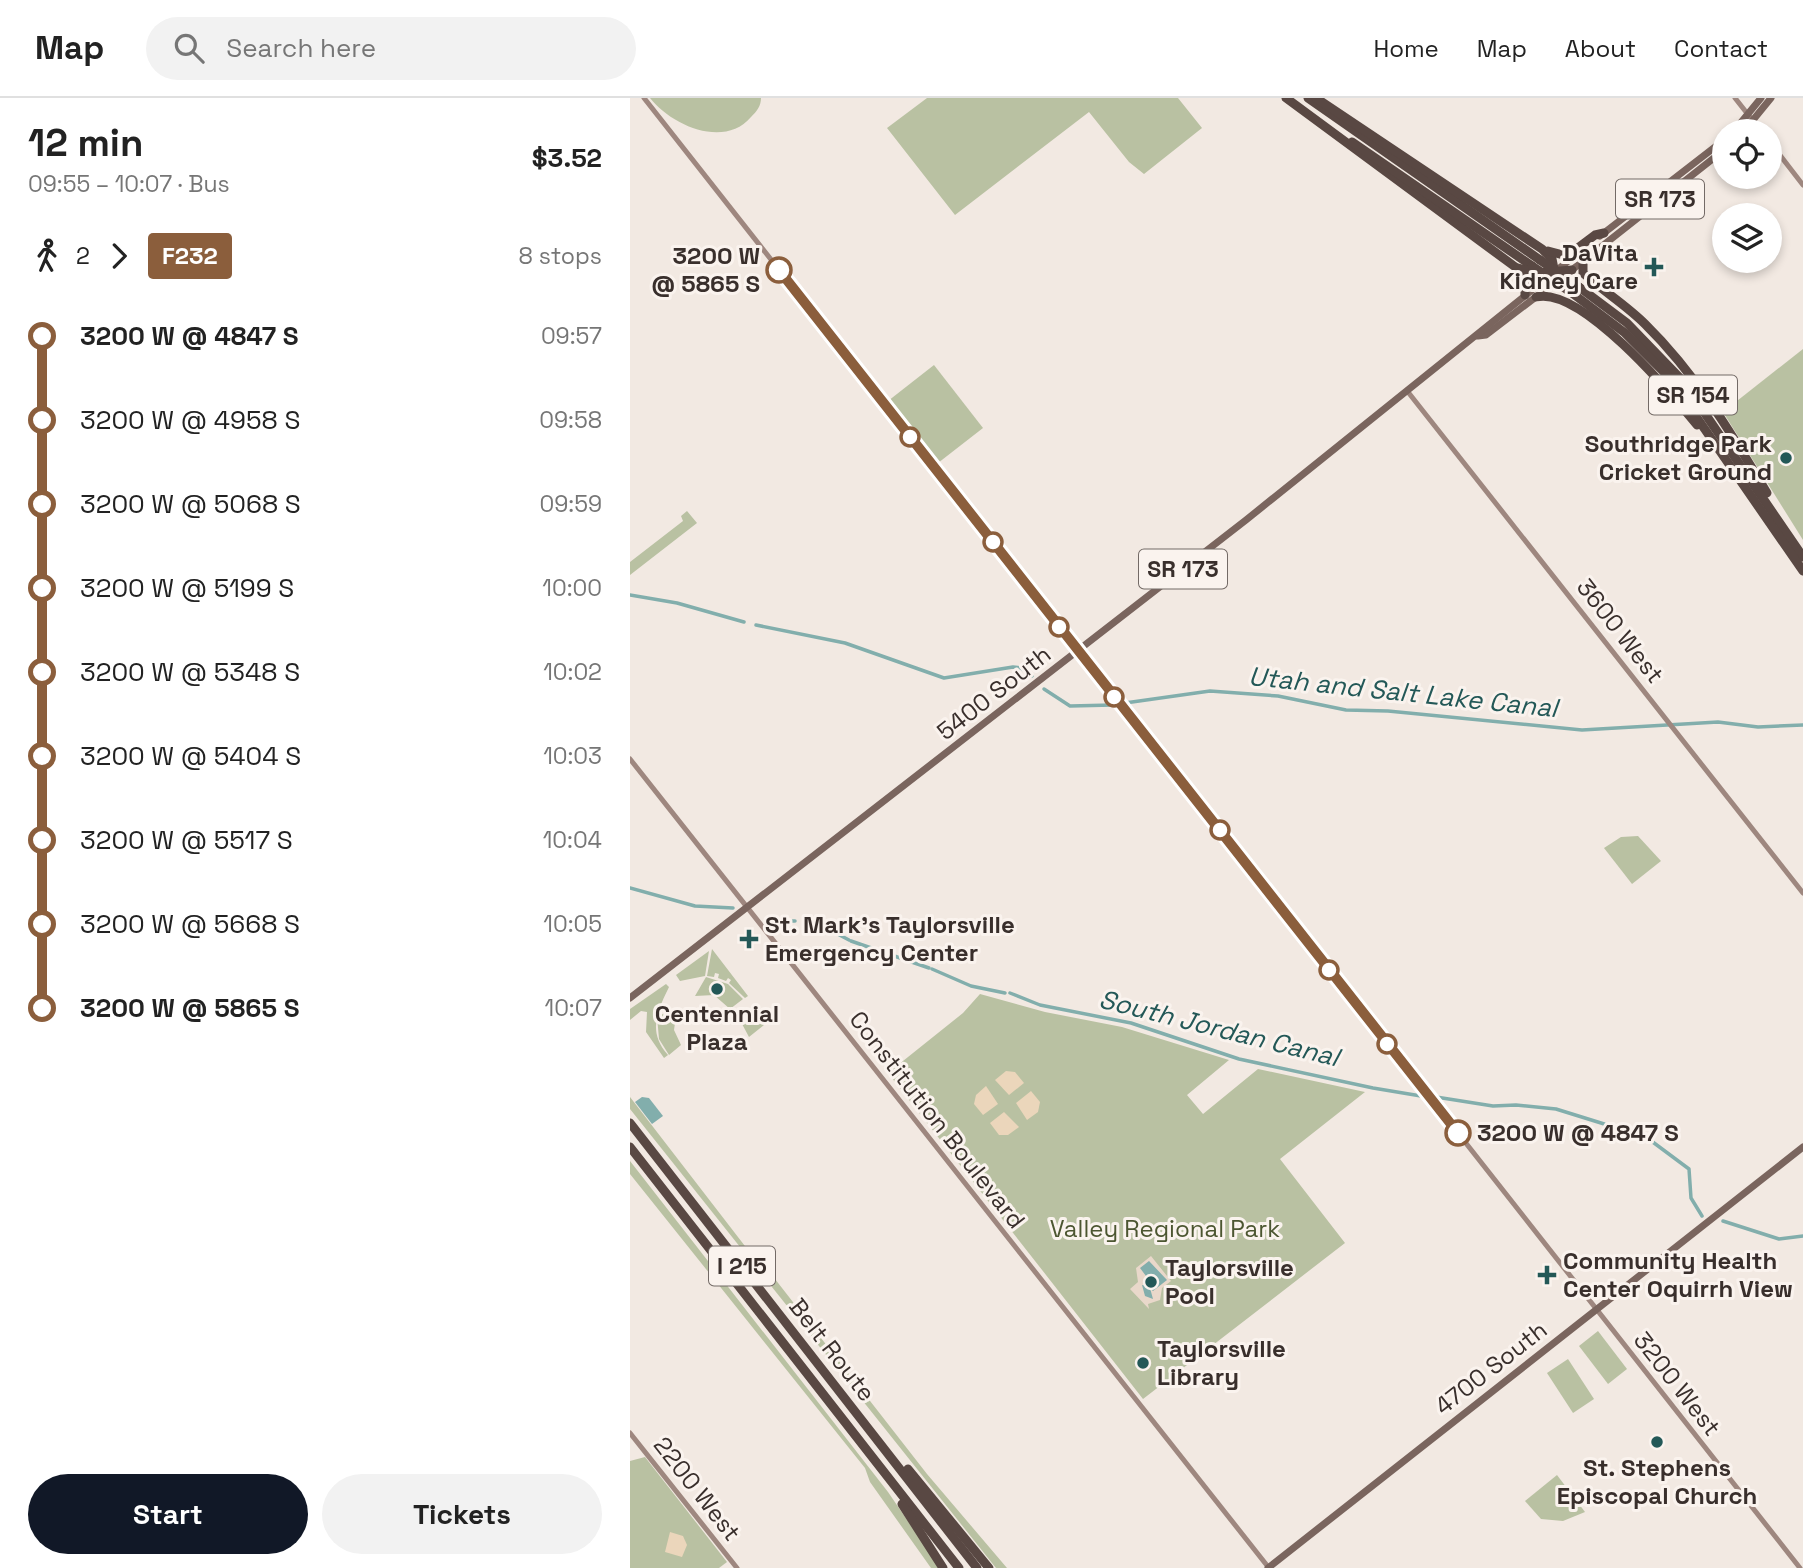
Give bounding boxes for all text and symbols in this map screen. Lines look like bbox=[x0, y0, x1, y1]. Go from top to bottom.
search box bbox=[146, 17, 636, 80]
text: Map bbox=[35, 27, 104, 69]
icon: search bbox=[170, 29, 208, 67]
text: Search here bbox=[226, 31, 376, 65]
text: Home bbox=[1373, 33, 1439, 64]
text: Map bbox=[1477, 33, 1527, 64]
text: About bbox=[1565, 33, 1636, 64]
text: Contact bbox=[1674, 33, 1768, 64]
text: 12 min bbox=[28, 119, 143, 167]
map controls bbox=[1712, 119, 1782, 273]
button: locate bbox=[1712, 119, 1782, 189]
text: $3.52 bbox=[532, 141, 602, 175]
text: 09:55 – 10:07 · Bus bbox=[28, 169, 230, 199]
road number: SR 173 bbox=[1616, 180, 1704, 218]
button: layers bbox=[1712, 203, 1782, 273]
icon: walk bbox=[28, 237, 66, 275]
icon: forward bbox=[100, 237, 138, 275]
place label: DaVita Kidney Care bbox=[1500, 237, 1638, 296]
text: F232 bbox=[162, 240, 218, 271]
place label: 3200 W @ 5865 S bbox=[651, 240, 760, 299]
text: 2 bbox=[76, 241, 90, 271]
text: 8 stops bbox=[519, 241, 602, 271]
marker: 3200 W @ 5865 S bbox=[766, 257, 792, 283]
marker: DaVita Kidney Care bbox=[1644, 257, 1664, 277]
text: 3200 W @ 4847 S bbox=[80, 319, 299, 353]
text: 09:57 bbox=[541, 321, 602, 351]
road number: SR 154 bbox=[1649, 376, 1737, 414]
text: 3200 W @ 4958 S bbox=[80, 403, 300, 437]
text: 09:58 bbox=[539, 405, 602, 435]
unlabelled marker bbox=[900, 427, 920, 447]
place label: Southridge Park Cricket Ground bbox=[1585, 428, 1772, 487]
marker: Southridge Park Cricket Ground bbox=[1778, 450, 1794, 466]
text: 3200 W @ 5068 S bbox=[80, 487, 301, 521]
text: 09:59 bbox=[540, 489, 602, 519]
unlabelled marker bbox=[983, 532, 1003, 552]
road number: SR 173 bbox=[1139, 550, 1227, 589]
text: 3200 W @ 5199 S bbox=[80, 571, 294, 605]
street label: 3600 West bbox=[1570, 572, 1671, 689]
text: 10:00 bbox=[542, 573, 602, 603]
unlabelled marker bbox=[1049, 617, 1069, 637]
street label: 5400 South bbox=[930, 638, 1057, 747]
text: 3200 W @ 5348 S bbox=[80, 655, 300, 689]
text: 10:02 bbox=[543, 657, 602, 687]
water label: Utah and Salt Lake Canal bbox=[1247, 659, 1562, 725]
unlabelled marker bbox=[1104, 687, 1124, 707]
text: 3200 W @ 5404 S bbox=[80, 739, 301, 773]
text: 10:03 bbox=[543, 741, 602, 771]
unlabelled marker bbox=[1210, 820, 1230, 840]
text: 3200 W @ 5517 S bbox=[80, 823, 293, 857]
text: 10:04 bbox=[543, 825, 602, 855]
text: 3200 W @ 5668 S bbox=[80, 907, 300, 941]
text: 10:05 bbox=[543, 909, 602, 939]
place label: St. Mark's Taylorsville Emergency Center bbox=[765, 909, 1015, 968]
marker: St. Mark's Taylorsville Emergency Center bbox=[739, 929, 759, 949]
unlabelled marker bbox=[1319, 960, 1339, 980]
marker: Centennial Plaza bbox=[709, 981, 725, 997]
water label: South Jordan Canal bbox=[1096, 982, 1345, 1075]
text: 3200 W @ 5865 S bbox=[80, 991, 299, 1025]
text: 10:07 bbox=[545, 993, 602, 1023]
place label: Centennial Plaza bbox=[655, 998, 779, 1057]
street label: Constitution Boulevard bbox=[843, 1005, 1032, 1235]
unlabelled marker bbox=[1377, 1034, 1397, 1054]
place label: 3200 W @ 4847 S bbox=[1477, 1117, 1679, 1148]
marker: 3200 W @ 4847 S bbox=[1445, 1120, 1471, 1146]
park label: Valley Regional Park bbox=[1050, 1213, 1280, 1244]
place label: Community Health Center Oquirrh View bbox=[1563, 1245, 1793, 1304]
road number: I 215 bbox=[709, 1246, 775, 1286]
place label: Taylorsville Pool bbox=[1165, 1252, 1294, 1311]
marker: Community Health Center Oquirrh View bbox=[1537, 1265, 1557, 1285]
marker: Taylorsville Pool bbox=[1143, 1274, 1159, 1290]
street label: Belt Route bbox=[782, 1292, 882, 1408]
street label: 4700 South bbox=[1428, 1314, 1553, 1421]
street label: 3200 West bbox=[1627, 1325, 1728, 1442]
place label: Taylorsville Library bbox=[1157, 1333, 1286, 1392]
marker: Taylorsville Library bbox=[1135, 1355, 1151, 1371]
street label: 2200 West bbox=[647, 1430, 748, 1547]
marker: St. Stephens Episcopal Church bbox=[1649, 1434, 1665, 1450]
place label: St. Stephens Episcopal Church bbox=[1557, 1452, 1757, 1511]
button: Start bbox=[28, 1474, 308, 1554]
button: Tickets bbox=[322, 1474, 602, 1554]

